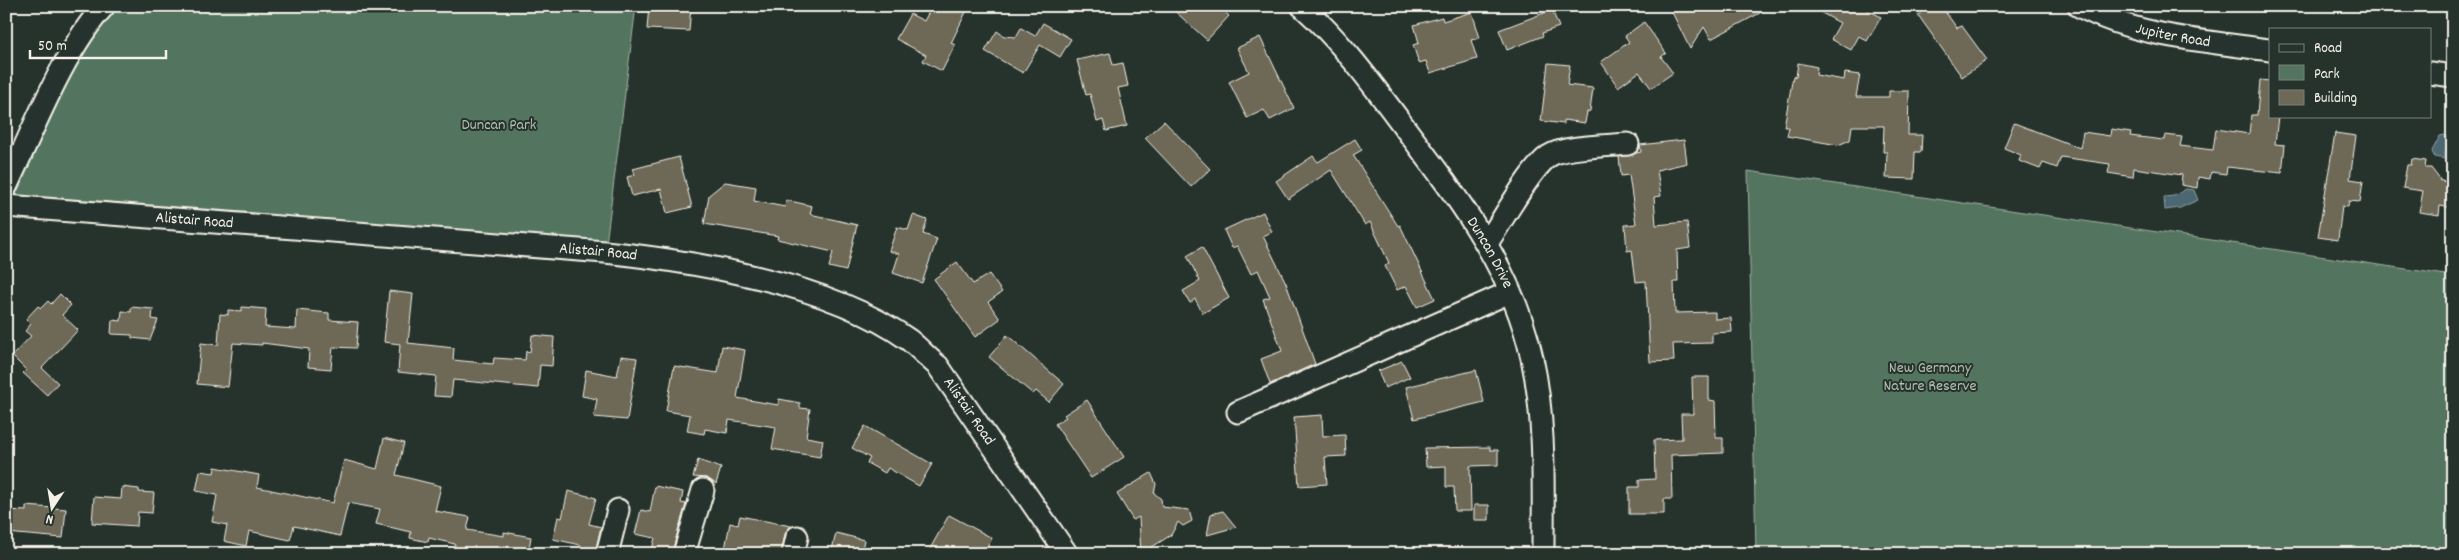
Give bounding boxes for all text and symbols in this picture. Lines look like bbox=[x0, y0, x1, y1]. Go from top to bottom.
street label: Jupiter Road bbox=[2133, 17, 2212, 54]
scale bar bbox=[30, 28, 166, 60]
legend bbox=[2269, 28, 2432, 118]
text: 50 m bbox=[38, 36, 67, 58]
text: Road bbox=[2314, 38, 2342, 60]
text: Park bbox=[2314, 64, 2340, 86]
text: Building bbox=[2314, 88, 2357, 110]
park label: Duncan Park bbox=[462, 114, 536, 137]
street label: Alistair Road bbox=[155, 206, 234, 235]
street label: Duncan Drive bbox=[1461, 212, 1519, 292]
street label: Alistair Road bbox=[558, 237, 638, 267]
park label: New Germany Nature Reserve bbox=[1883, 357, 1977, 398]
street label: Alistair Road bbox=[937, 372, 1001, 450]
north arrow bbox=[28, 482, 78, 532]
text: N bbox=[44, 508, 55, 529]

